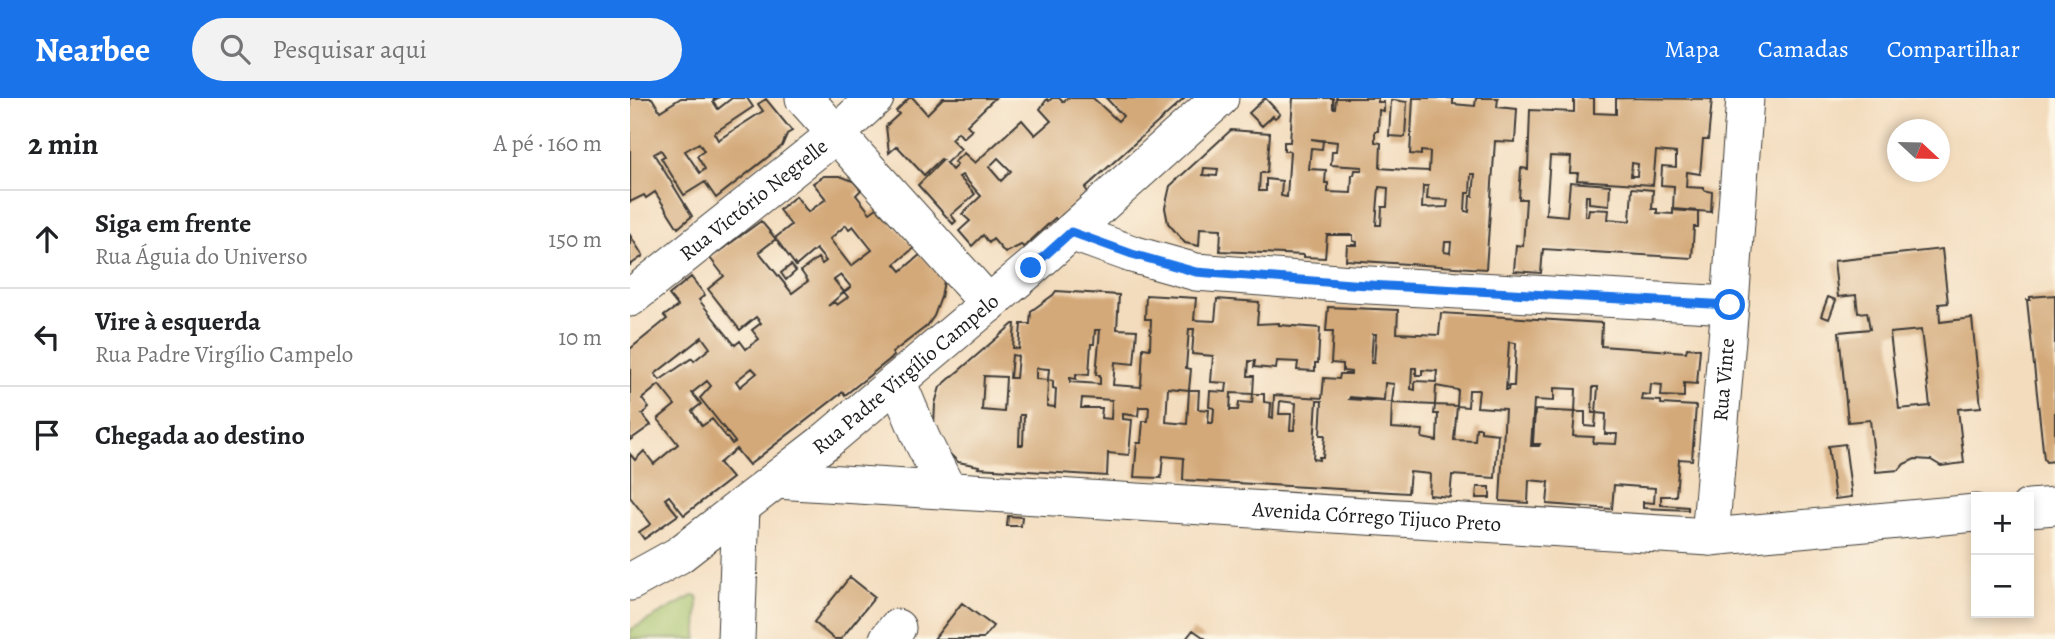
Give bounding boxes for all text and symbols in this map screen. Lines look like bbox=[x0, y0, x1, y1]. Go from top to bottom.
search box bbox=[192, 18, 682, 81]
text: Nearbee bbox=[35, 27, 150, 72]
icon: search bbox=[216, 30, 254, 68]
text: Pesquisar aqui bbox=[272, 32, 427, 67]
text: Mapa bbox=[1665, 33, 1720, 65]
text: Camadas bbox=[1758, 33, 1849, 65]
text: Compartilhar bbox=[1887, 33, 2020, 65]
north arrow bbox=[1887, 119, 1950, 182]
text: 2 min bbox=[28, 124, 98, 164]
text: A pé · 160 m bbox=[493, 128, 602, 159]
street label: Rua Victório Negrelle bbox=[674, 132, 834, 267]
text: Siga em frente bbox=[95, 206, 251, 241]
icon: ahead bbox=[28, 220, 66, 258]
text: 150 m bbox=[548, 224, 602, 255]
text: Rua Águia do Universo bbox=[95, 241, 308, 272]
route end bbox=[1015, 252, 1046, 283]
street label: Rua Padre Virgílio Campelo bbox=[806, 287, 1005, 461]
route start bbox=[1714, 289, 1745, 320]
text: Vire à esquerda bbox=[95, 304, 261, 339]
icon: left bbox=[28, 318, 66, 356]
text: 10 m bbox=[558, 322, 602, 353]
street label: Rua Vinte bbox=[1706, 337, 1741, 422]
text: Rua Padre Virgílio Campelo bbox=[95, 339, 353, 370]
icon: arrive bbox=[28, 416, 66, 454]
text: Chegada ao destino bbox=[95, 418, 305, 453]
map controls bbox=[1971, 492, 2034, 618]
button: + bbox=[1971, 492, 2034, 555]
street label: Avenida Córrego Tijuco Preto bbox=[1251, 495, 1502, 538]
button: − bbox=[1971, 555, 2034, 618]

